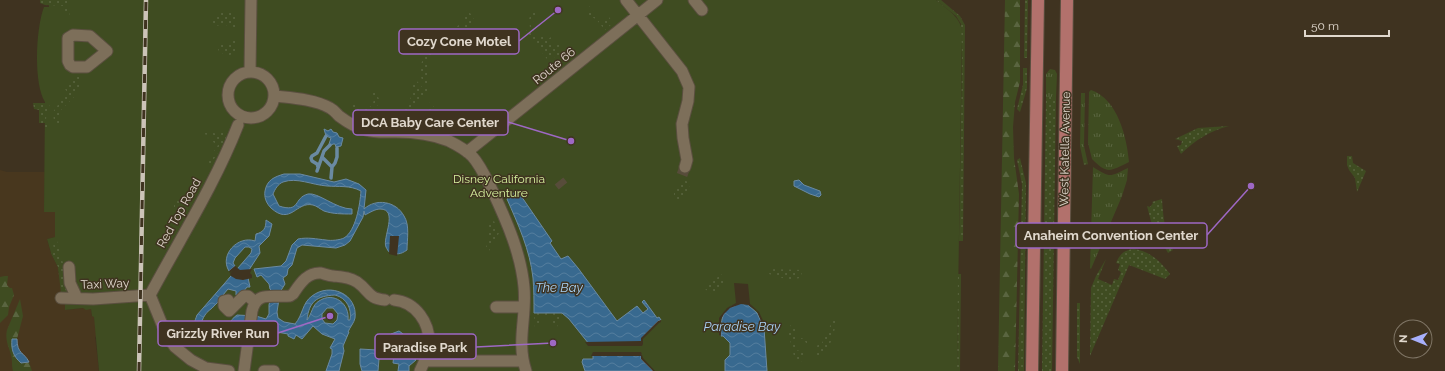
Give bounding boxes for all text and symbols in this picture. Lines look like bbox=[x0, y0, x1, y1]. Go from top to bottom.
scale bar bbox=[1305, 12, 1389, 38]
text: 50 m bbox=[1311, 19, 1339, 33]
callout: Cozy Cone Motel bbox=[399, 29, 519, 54]
text: Cozy Cone Motel bbox=[407, 34, 512, 49]
street label: Route 66 bbox=[530, 45, 578, 87]
street label: West Katella Avenue bbox=[1057, 92, 1073, 206]
callout: DCA Baby Care Center bbox=[353, 110, 508, 135]
text: DCA Baby Care Center bbox=[361, 115, 499, 130]
park label: Disney California Adventure bbox=[453, 172, 545, 200]
street label: Red Top Road bbox=[154, 176, 204, 250]
callout: Anaheim Convention Center bbox=[1016, 223, 1207, 248]
text: Anaheim Convention Center bbox=[1024, 228, 1198, 243]
street label: Taxi Way bbox=[80, 276, 130, 292]
water label: The Bay bbox=[535, 280, 583, 295]
water label: Paradise Bay bbox=[704, 319, 781, 334]
north arrow bbox=[1393, 319, 1433, 359]
callout: Grizzly River Run bbox=[158, 321, 278, 346]
text: Grizzly River Run bbox=[166, 326, 270, 341]
callout: Paradise Park bbox=[375, 334, 476, 359]
text: N bbox=[1397, 335, 1410, 343]
text: Paradise Park bbox=[383, 340, 468, 355]

